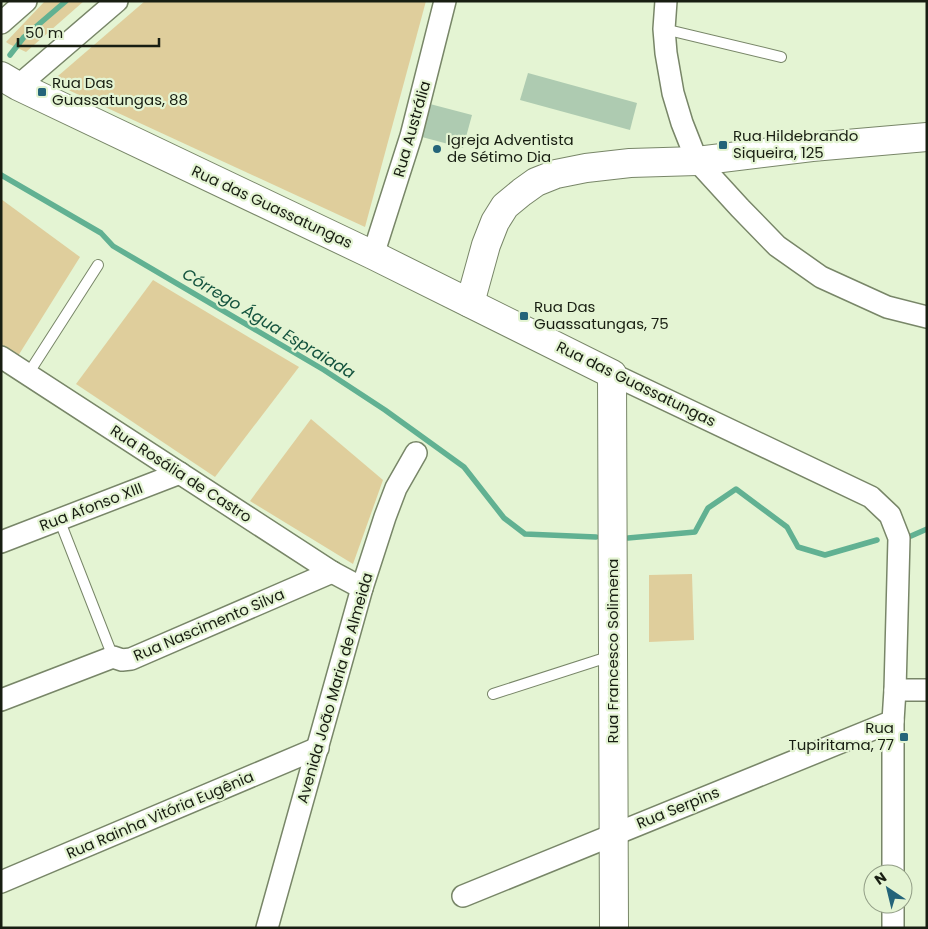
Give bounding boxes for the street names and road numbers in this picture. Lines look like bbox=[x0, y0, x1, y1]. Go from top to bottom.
street label: Rua Austrália bbox=[388, 78, 435, 179]
street label: Rua das Guassatungas bbox=[188, 160, 356, 253]
street label: Rua das Guassatungas bbox=[553, 336, 720, 431]
street label: Rua Rosália de Castro bbox=[106, 420, 256, 527]
street label: Rua Afonso XIII bbox=[36, 477, 145, 536]
street label: Rua Francesco Solimena bbox=[602, 559, 623, 743]
street label: Avenida João Maria de Almeida bbox=[291, 570, 378, 806]
street label: Rua Nascimento Silva bbox=[130, 583, 288, 666]
street label: Rua Rainha Vitória Eugênia bbox=[63, 765, 257, 864]
street label: Rua Serpins bbox=[633, 781, 723, 834]

